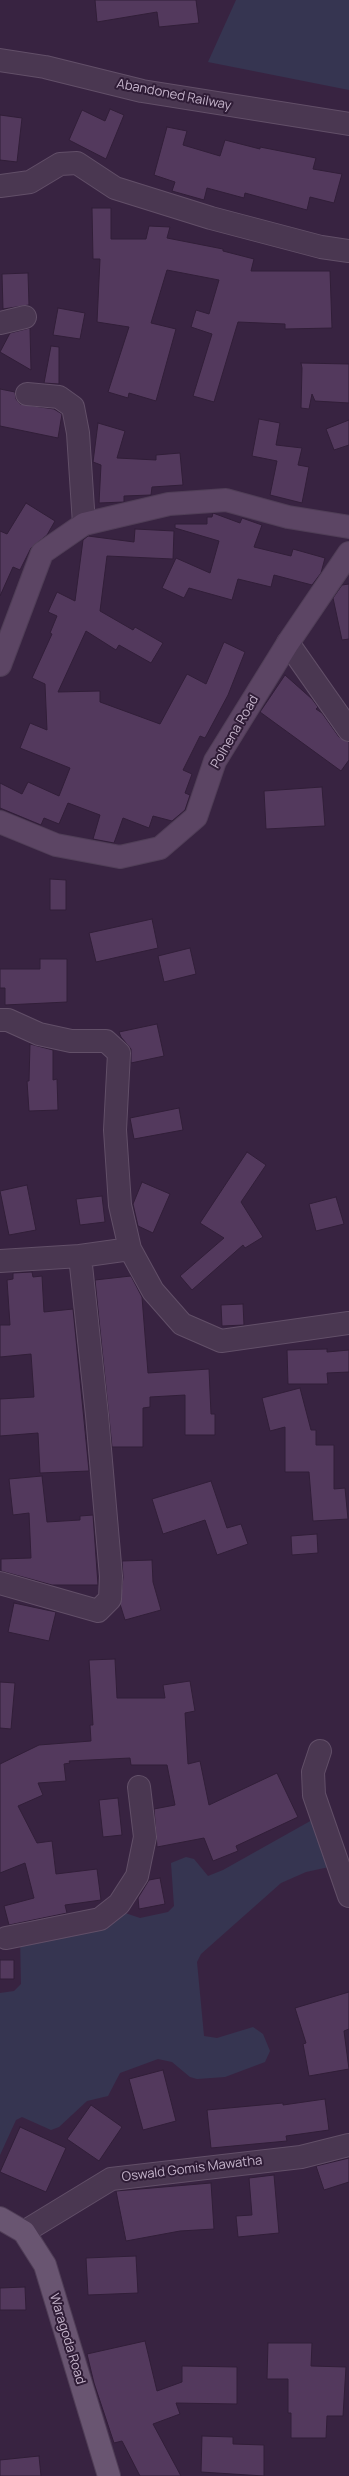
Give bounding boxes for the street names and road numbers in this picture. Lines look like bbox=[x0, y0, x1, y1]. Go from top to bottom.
street label: Abandoned Railway bbox=[115, 76, 233, 114]
street label: Polhena Road bbox=[208, 693, 262, 771]
street label: Oswald Gomis Mawatha bbox=[121, 2153, 263, 2185]
street label: Waragoda Road bbox=[46, 2292, 88, 2386]

